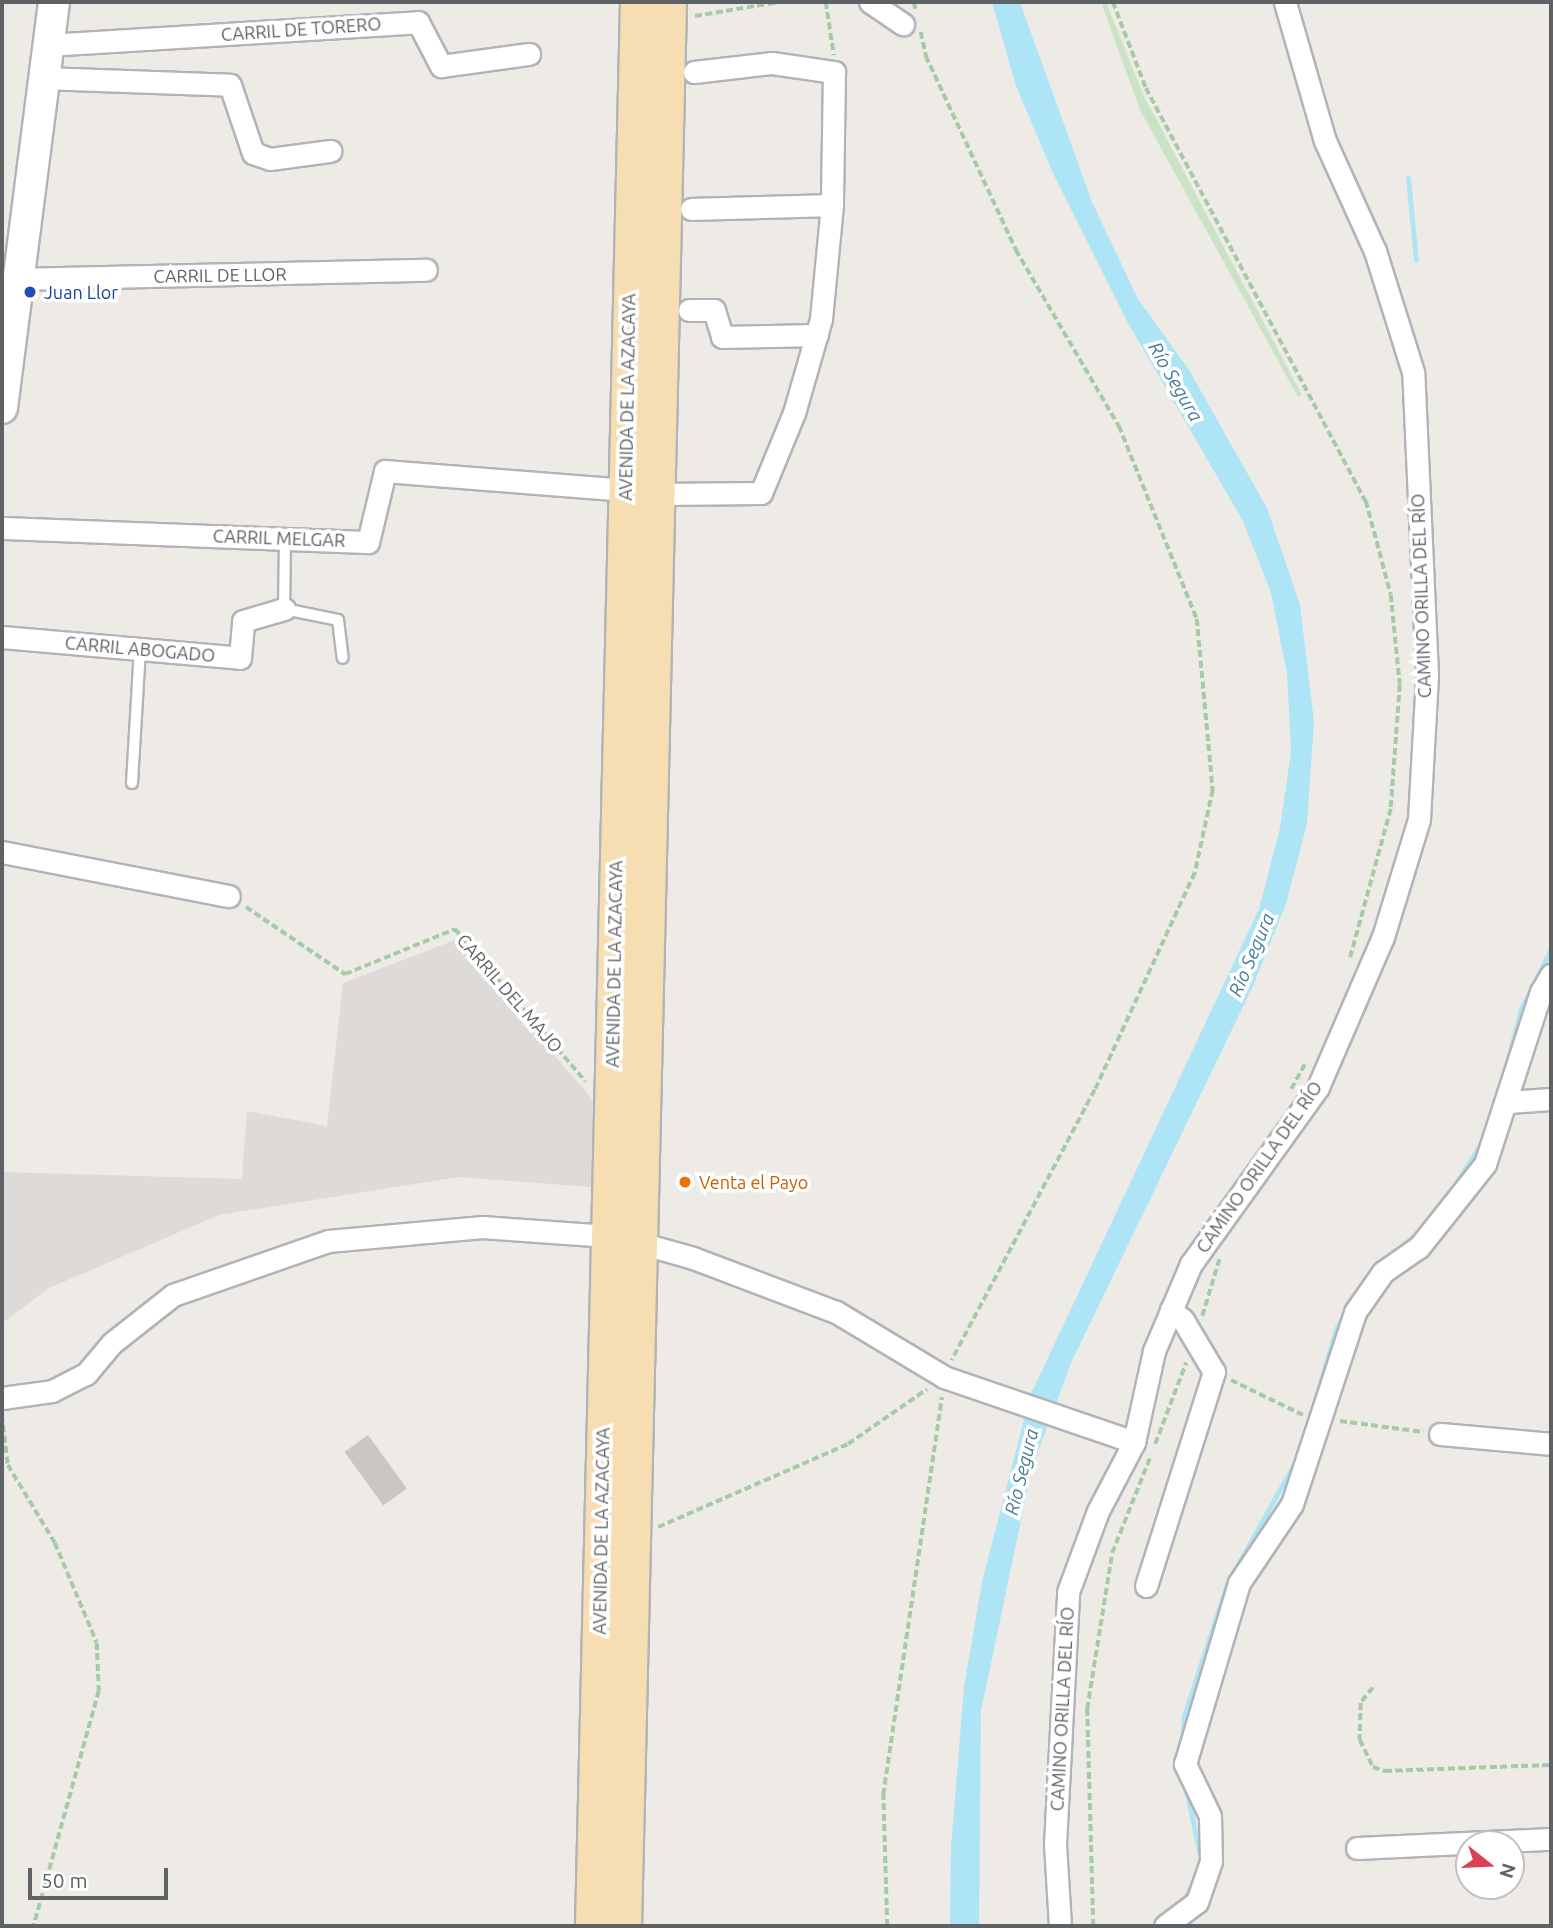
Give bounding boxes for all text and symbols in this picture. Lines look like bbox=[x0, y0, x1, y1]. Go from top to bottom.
street label: CARRIL DE TORERO bbox=[220, 13, 382, 45]
street label: CARRIL DE LLOR bbox=[153, 263, 287, 287]
place label: Juan Llor bbox=[44, 281, 118, 303]
marker: Juan Llor bbox=[22, 284, 38, 300]
street label: AVENIDA DE LA AZACAYA bbox=[614, 293, 640, 501]
water label: Río Segura bbox=[1143, 338, 1207, 426]
street label: CAMINO ORILLA DEL RÍO bbox=[1407, 493, 1435, 699]
street label: CARRIL MELGAR bbox=[212, 525, 346, 551]
street label: CARRIL ABOGADO bbox=[64, 632, 216, 666]
street label: AVENIDA DE LA AZACAYA bbox=[601, 860, 627, 1068]
water label: Río Segura bbox=[1224, 910, 1280, 1000]
street label: CARRIL DEL MAJO bbox=[453, 929, 567, 1057]
street label: CAMINO ORILLA DEL RÍO bbox=[1191, 1077, 1327, 1257]
place label: Venta el Payo bbox=[699, 1171, 808, 1193]
marker: Venta el Payo bbox=[677, 1174, 693, 1190]
water label: Río Segura bbox=[1000, 1426, 1044, 1518]
street label: AVENIDA DE LA AZACAYA bbox=[588, 1427, 614, 1635]
street label: CAMINO ORILLA DEL RÍO bbox=[1046, 1606, 1078, 1812]
north arrow bbox=[1455, 1830, 1525, 1900]
scale bar bbox=[32, 1854, 172, 1898]
text: N bbox=[1495, 1861, 1521, 1881]
text: 50 m bbox=[41, 1868, 88, 1892]

